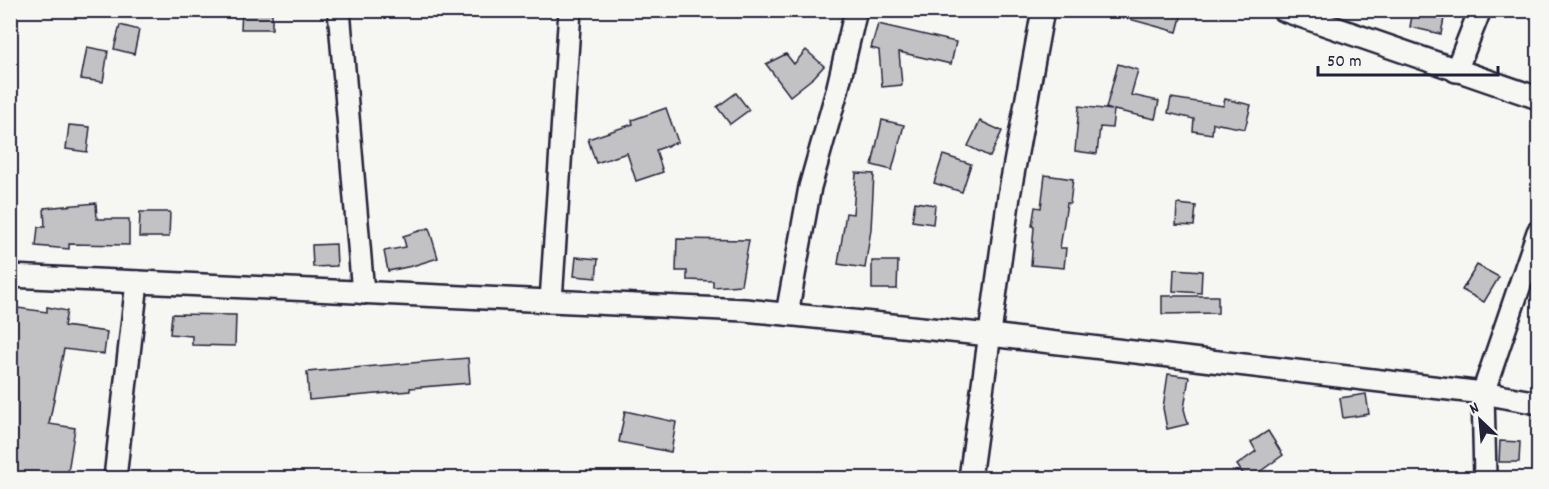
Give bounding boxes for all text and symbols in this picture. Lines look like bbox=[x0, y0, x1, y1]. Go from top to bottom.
scale bar bbox=[1318, 39, 1498, 77]
text: 50 m bbox=[1327, 50, 1362, 75]
north arrow bbox=[1450, 390, 1510, 450]
text: N bbox=[1466, 397, 1483, 421]

